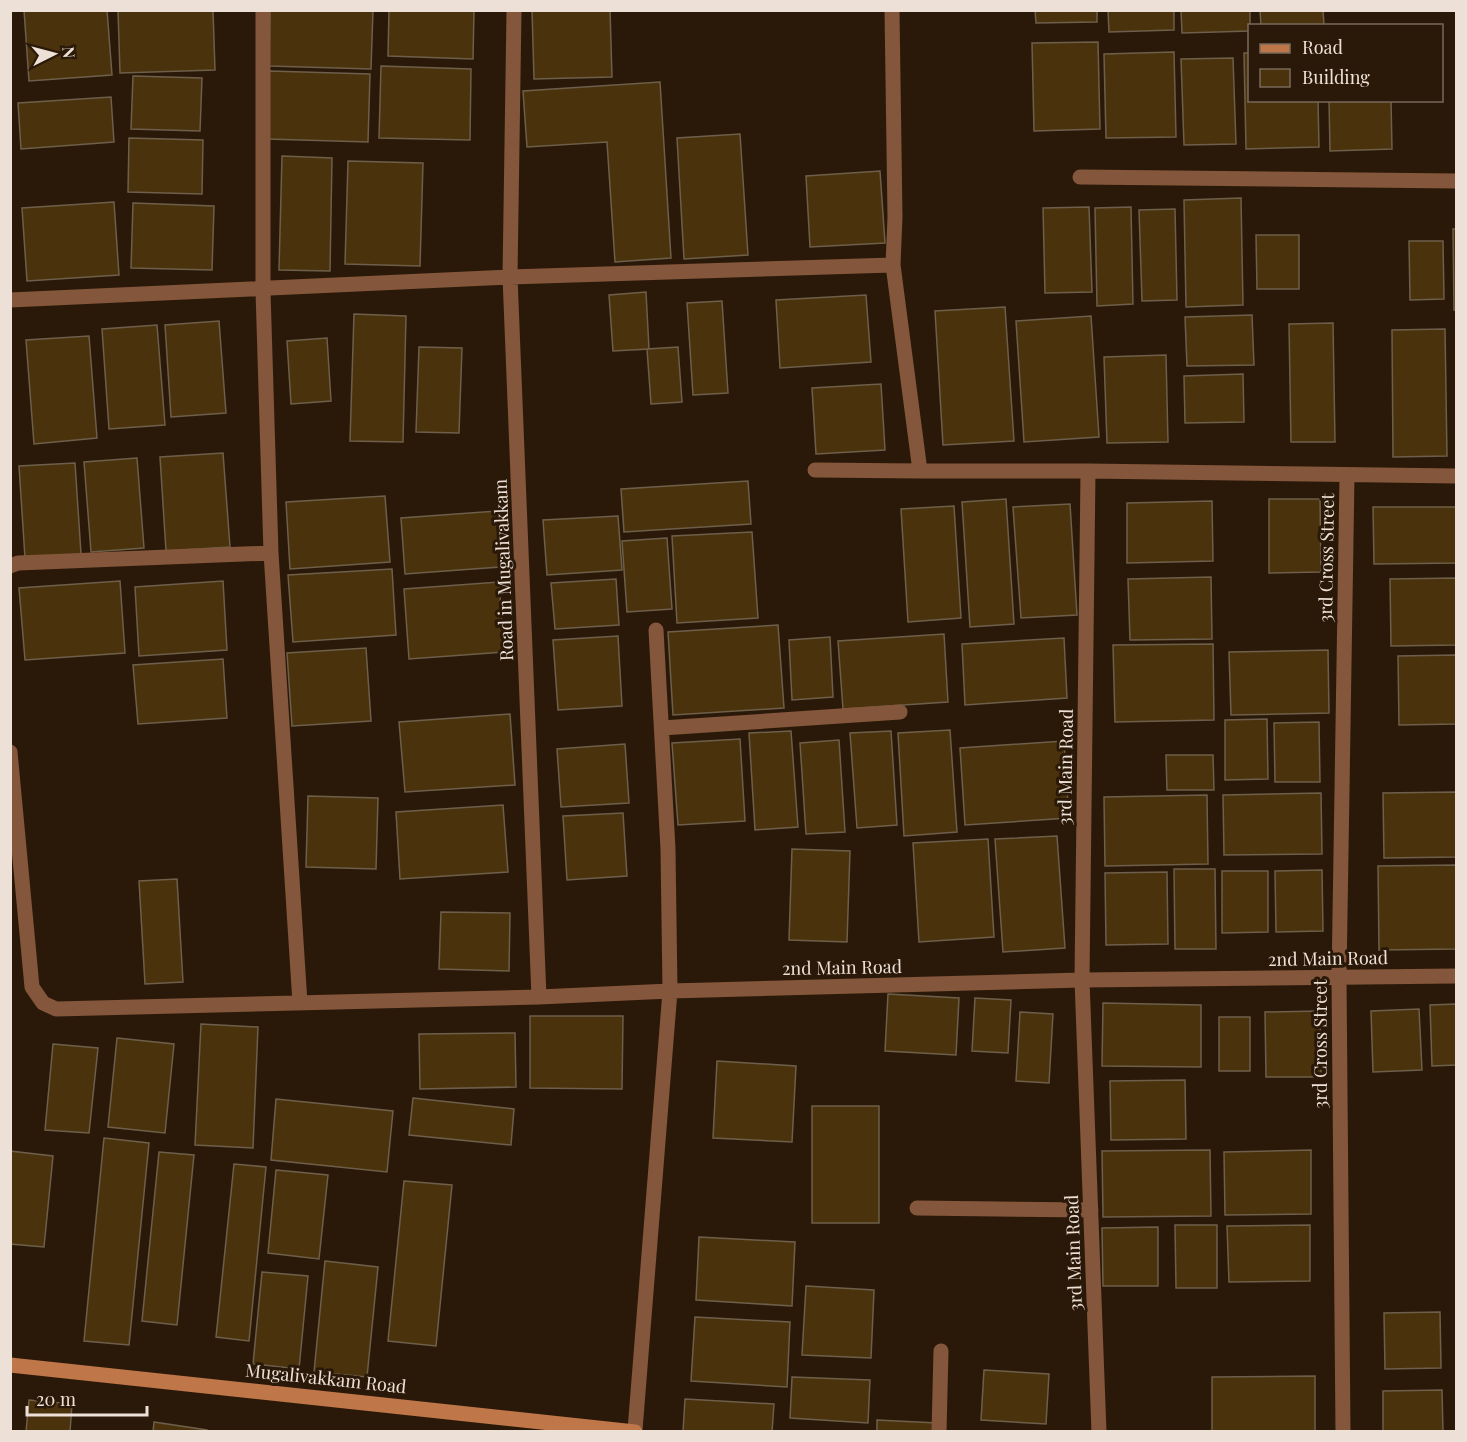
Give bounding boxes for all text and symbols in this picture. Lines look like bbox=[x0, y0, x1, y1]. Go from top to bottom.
north arrow bbox=[24, 24, 84, 84]
legend bbox=[1248, 24, 1443, 102]
text: Road bbox=[1302, 35, 1343, 59]
text: N bbox=[58, 46, 81, 60]
text: Building bbox=[1302, 65, 1370, 89]
street label: Road in Mugalivakkam bbox=[488, 478, 518, 662]
street label: 3rd Cross Street bbox=[1313, 492, 1339, 623]
street label: 3rd Main Road bbox=[1052, 708, 1078, 826]
street label: 2nd Main Road bbox=[1268, 945, 1389, 971]
street label: 2nd Main Road bbox=[782, 954, 903, 980]
street label: 3rd Cross Street bbox=[1308, 979, 1332, 1109]
street label: 3rd Main Road bbox=[1059, 1194, 1087, 1312]
street label: Mugalivakkam Road bbox=[244, 1358, 408, 1398]
scale bar bbox=[27, 1379, 147, 1417]
text: 20 m bbox=[36, 1387, 76, 1411]

